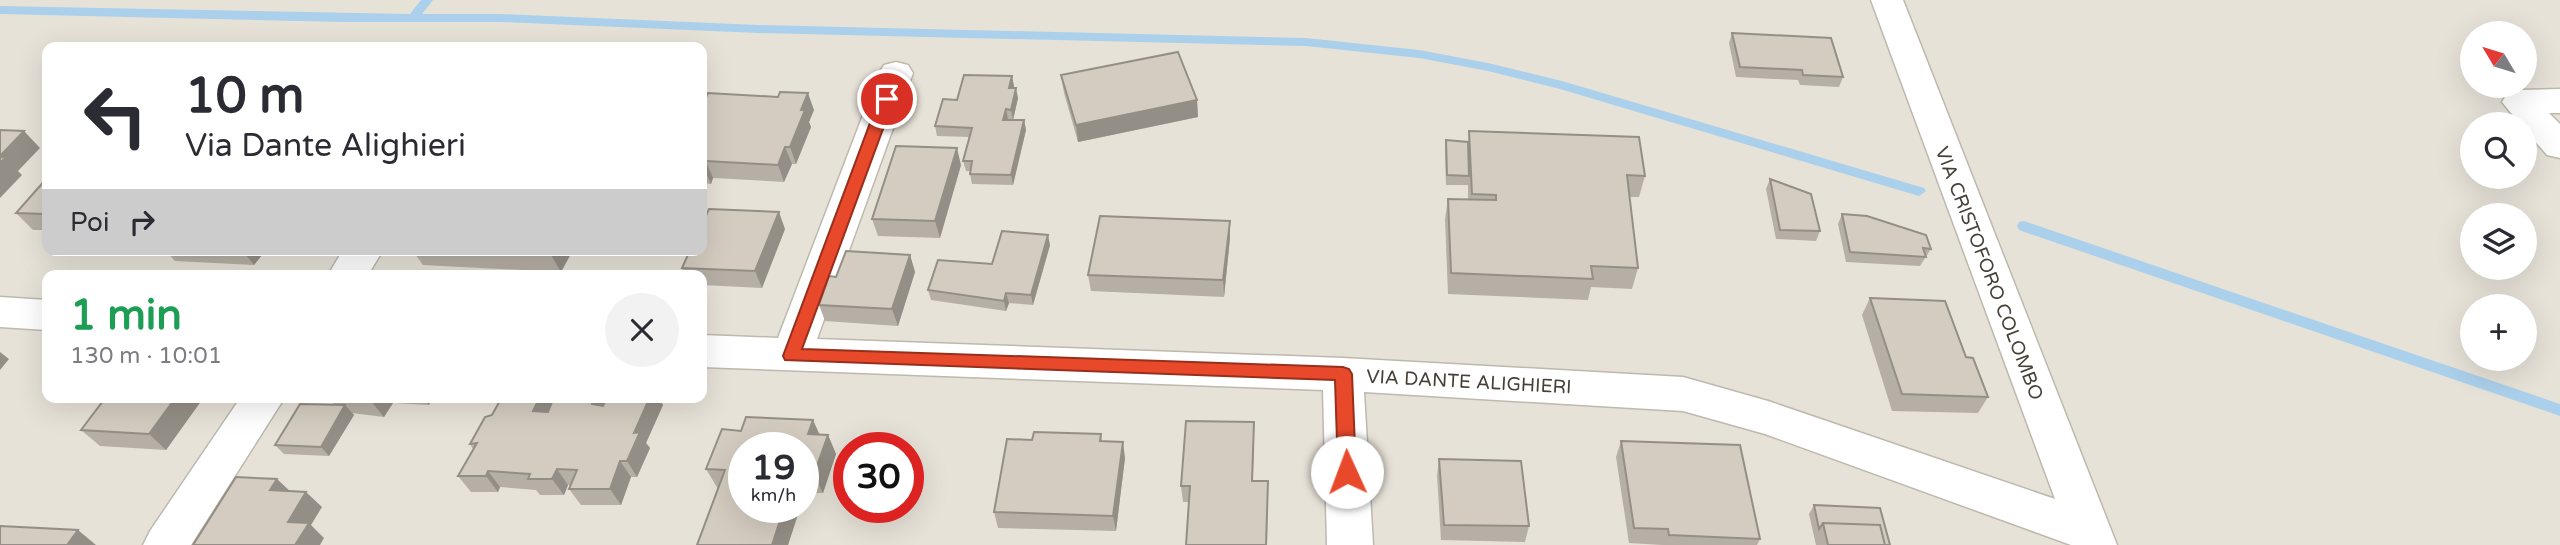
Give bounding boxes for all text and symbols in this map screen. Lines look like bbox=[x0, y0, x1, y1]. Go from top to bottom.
north arrow bbox=[2460, 21, 2538, 98]
map controls bbox=[2460, 21, 2537, 371]
text: 10 m bbox=[185, 67, 304, 126]
pin bbox=[857, 69, 917, 129]
icon: left bbox=[70, 70, 161, 161]
icon: arrive bbox=[868, 80, 906, 118]
button: search bbox=[2460, 112, 2537, 189]
text: Via Dante Alighieri bbox=[185, 127, 466, 165]
street label: VIA CRISTOFORO COLOMBO bbox=[1931, 144, 2048, 403]
icon: right bbox=[123, 203, 161, 241]
button: layers bbox=[2460, 203, 2537, 280]
text: Poi bbox=[70, 207, 109, 238]
text: 1 min bbox=[70, 290, 182, 341]
button: close bbox=[605, 293, 679, 367]
button: + bbox=[2460, 294, 2537, 371]
text: 130 m · 10:01 bbox=[70, 342, 222, 370]
street label: VIA DANTE ALIGHIERI bbox=[1366, 366, 1572, 398]
speed limit sign: 30 bbox=[833, 432, 924, 523]
position arrow bbox=[1310, 435, 1384, 509]
text: 19 bbox=[752, 447, 795, 489]
text: km/h bbox=[751, 484, 796, 506]

